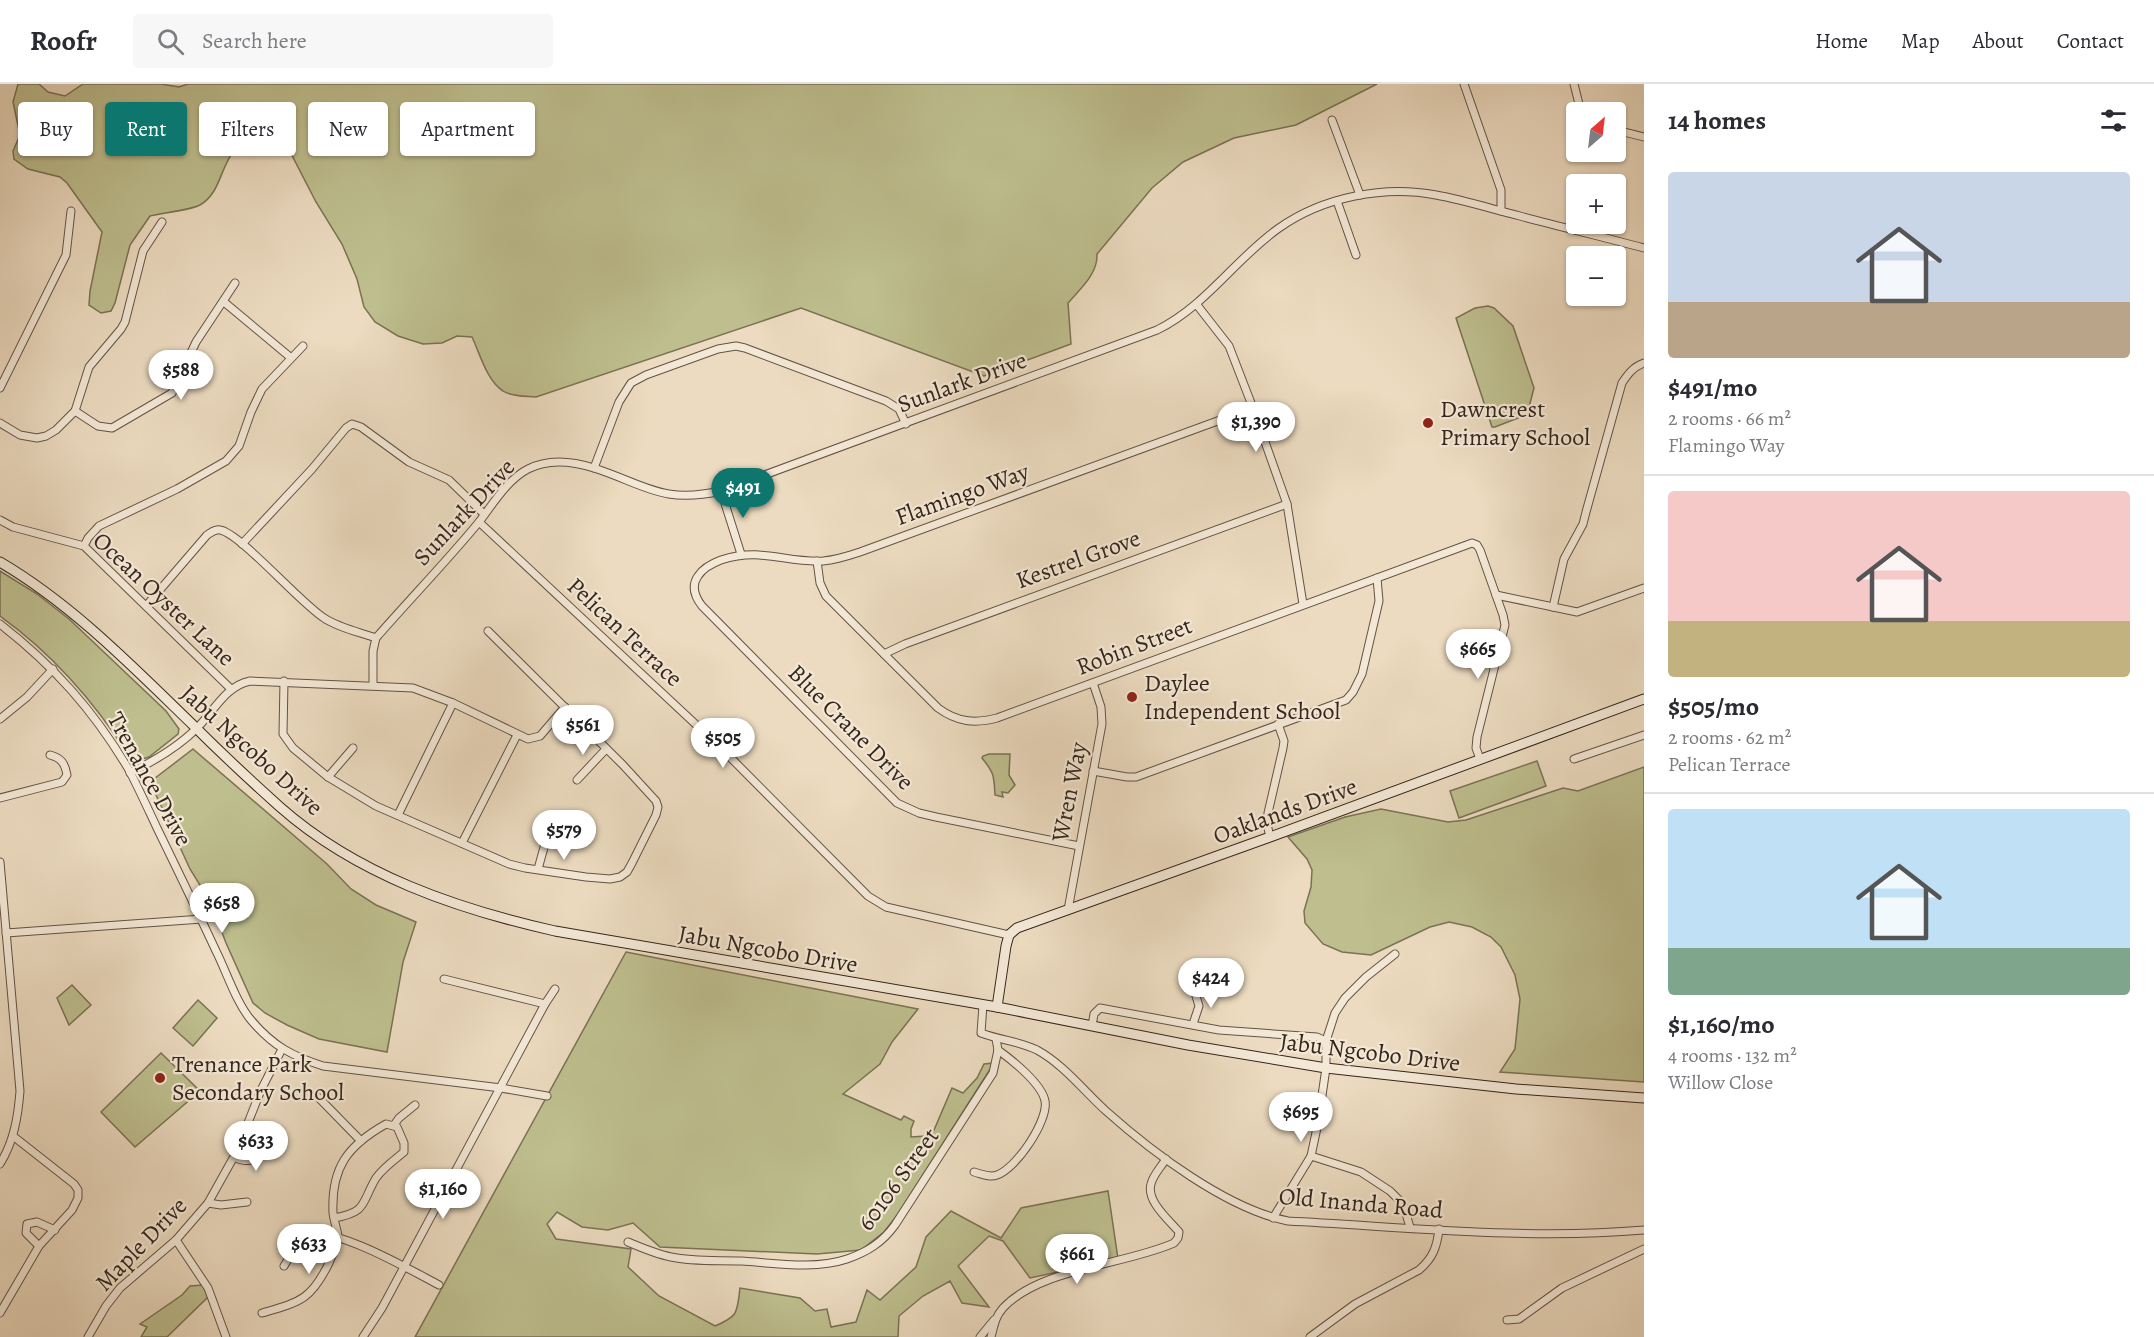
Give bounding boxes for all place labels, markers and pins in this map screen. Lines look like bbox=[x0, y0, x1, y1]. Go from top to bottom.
pin: $588 bbox=[145, 350, 217, 401]
place label: Dawncrest Primary School bbox=[1440, 393, 1590, 453]
pin: $1,390 bbox=[1207, 402, 1305, 453]
marker: Dawncrest Primary School bbox=[1421, 416, 1435, 430]
pin: $491 bbox=[707, 468, 779, 519]
pin: $665 bbox=[1442, 629, 1514, 680]
place label: Daylee Independent School bbox=[1144, 667, 1340, 727]
marker: Daylee Independent School bbox=[1125, 690, 1139, 704]
pin: $561 bbox=[547, 705, 619, 756]
pin: $505 bbox=[687, 718, 759, 769]
pin: $579 bbox=[528, 810, 600, 861]
pin: $658 bbox=[186, 883, 258, 934]
pin: $424 bbox=[1175, 958, 1247, 1009]
place label: Trenance Park Secondary School bbox=[172, 1048, 344, 1108]
marker: Trenance Park Secondary School bbox=[153, 1071, 167, 1085]
pin: $695 bbox=[1265, 1092, 1337, 1143]
pin: $633 bbox=[220, 1121, 292, 1172]
pin: $1,160 bbox=[394, 1169, 492, 1220]
pin: $633 bbox=[273, 1224, 345, 1275]
pin: $661 bbox=[1041, 1234, 1113, 1285]

